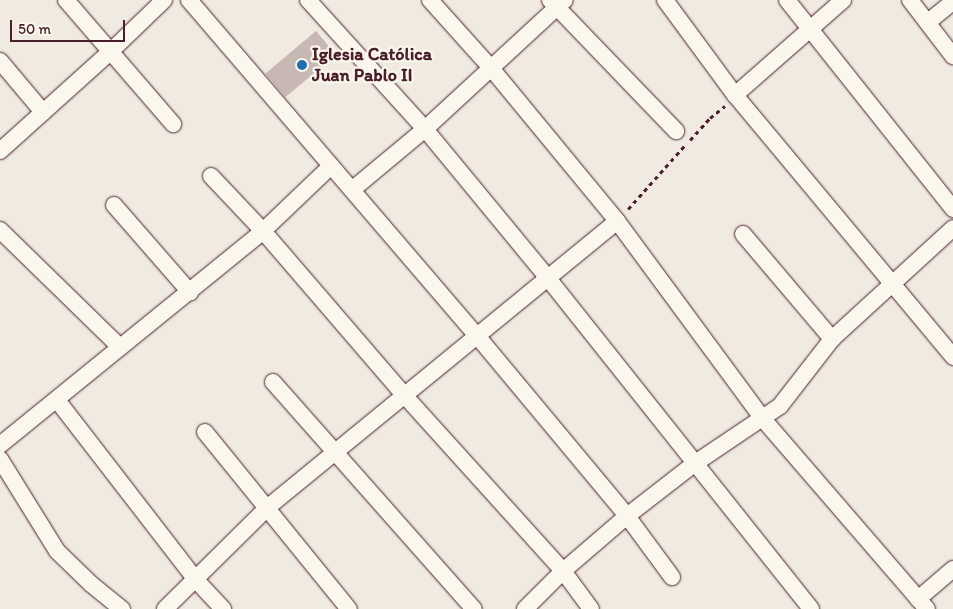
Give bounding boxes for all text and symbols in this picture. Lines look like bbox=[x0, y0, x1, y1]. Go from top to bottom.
scale bar bbox=[12, 10, 128, 42]
text: 50 m bbox=[18, 20, 51, 38]
place label: Iglesia Católica Juan Pablo II bbox=[312, 44, 432, 86]
marker: Iglesia Católica Juan Pablo II bbox=[296, 59, 308, 71]

